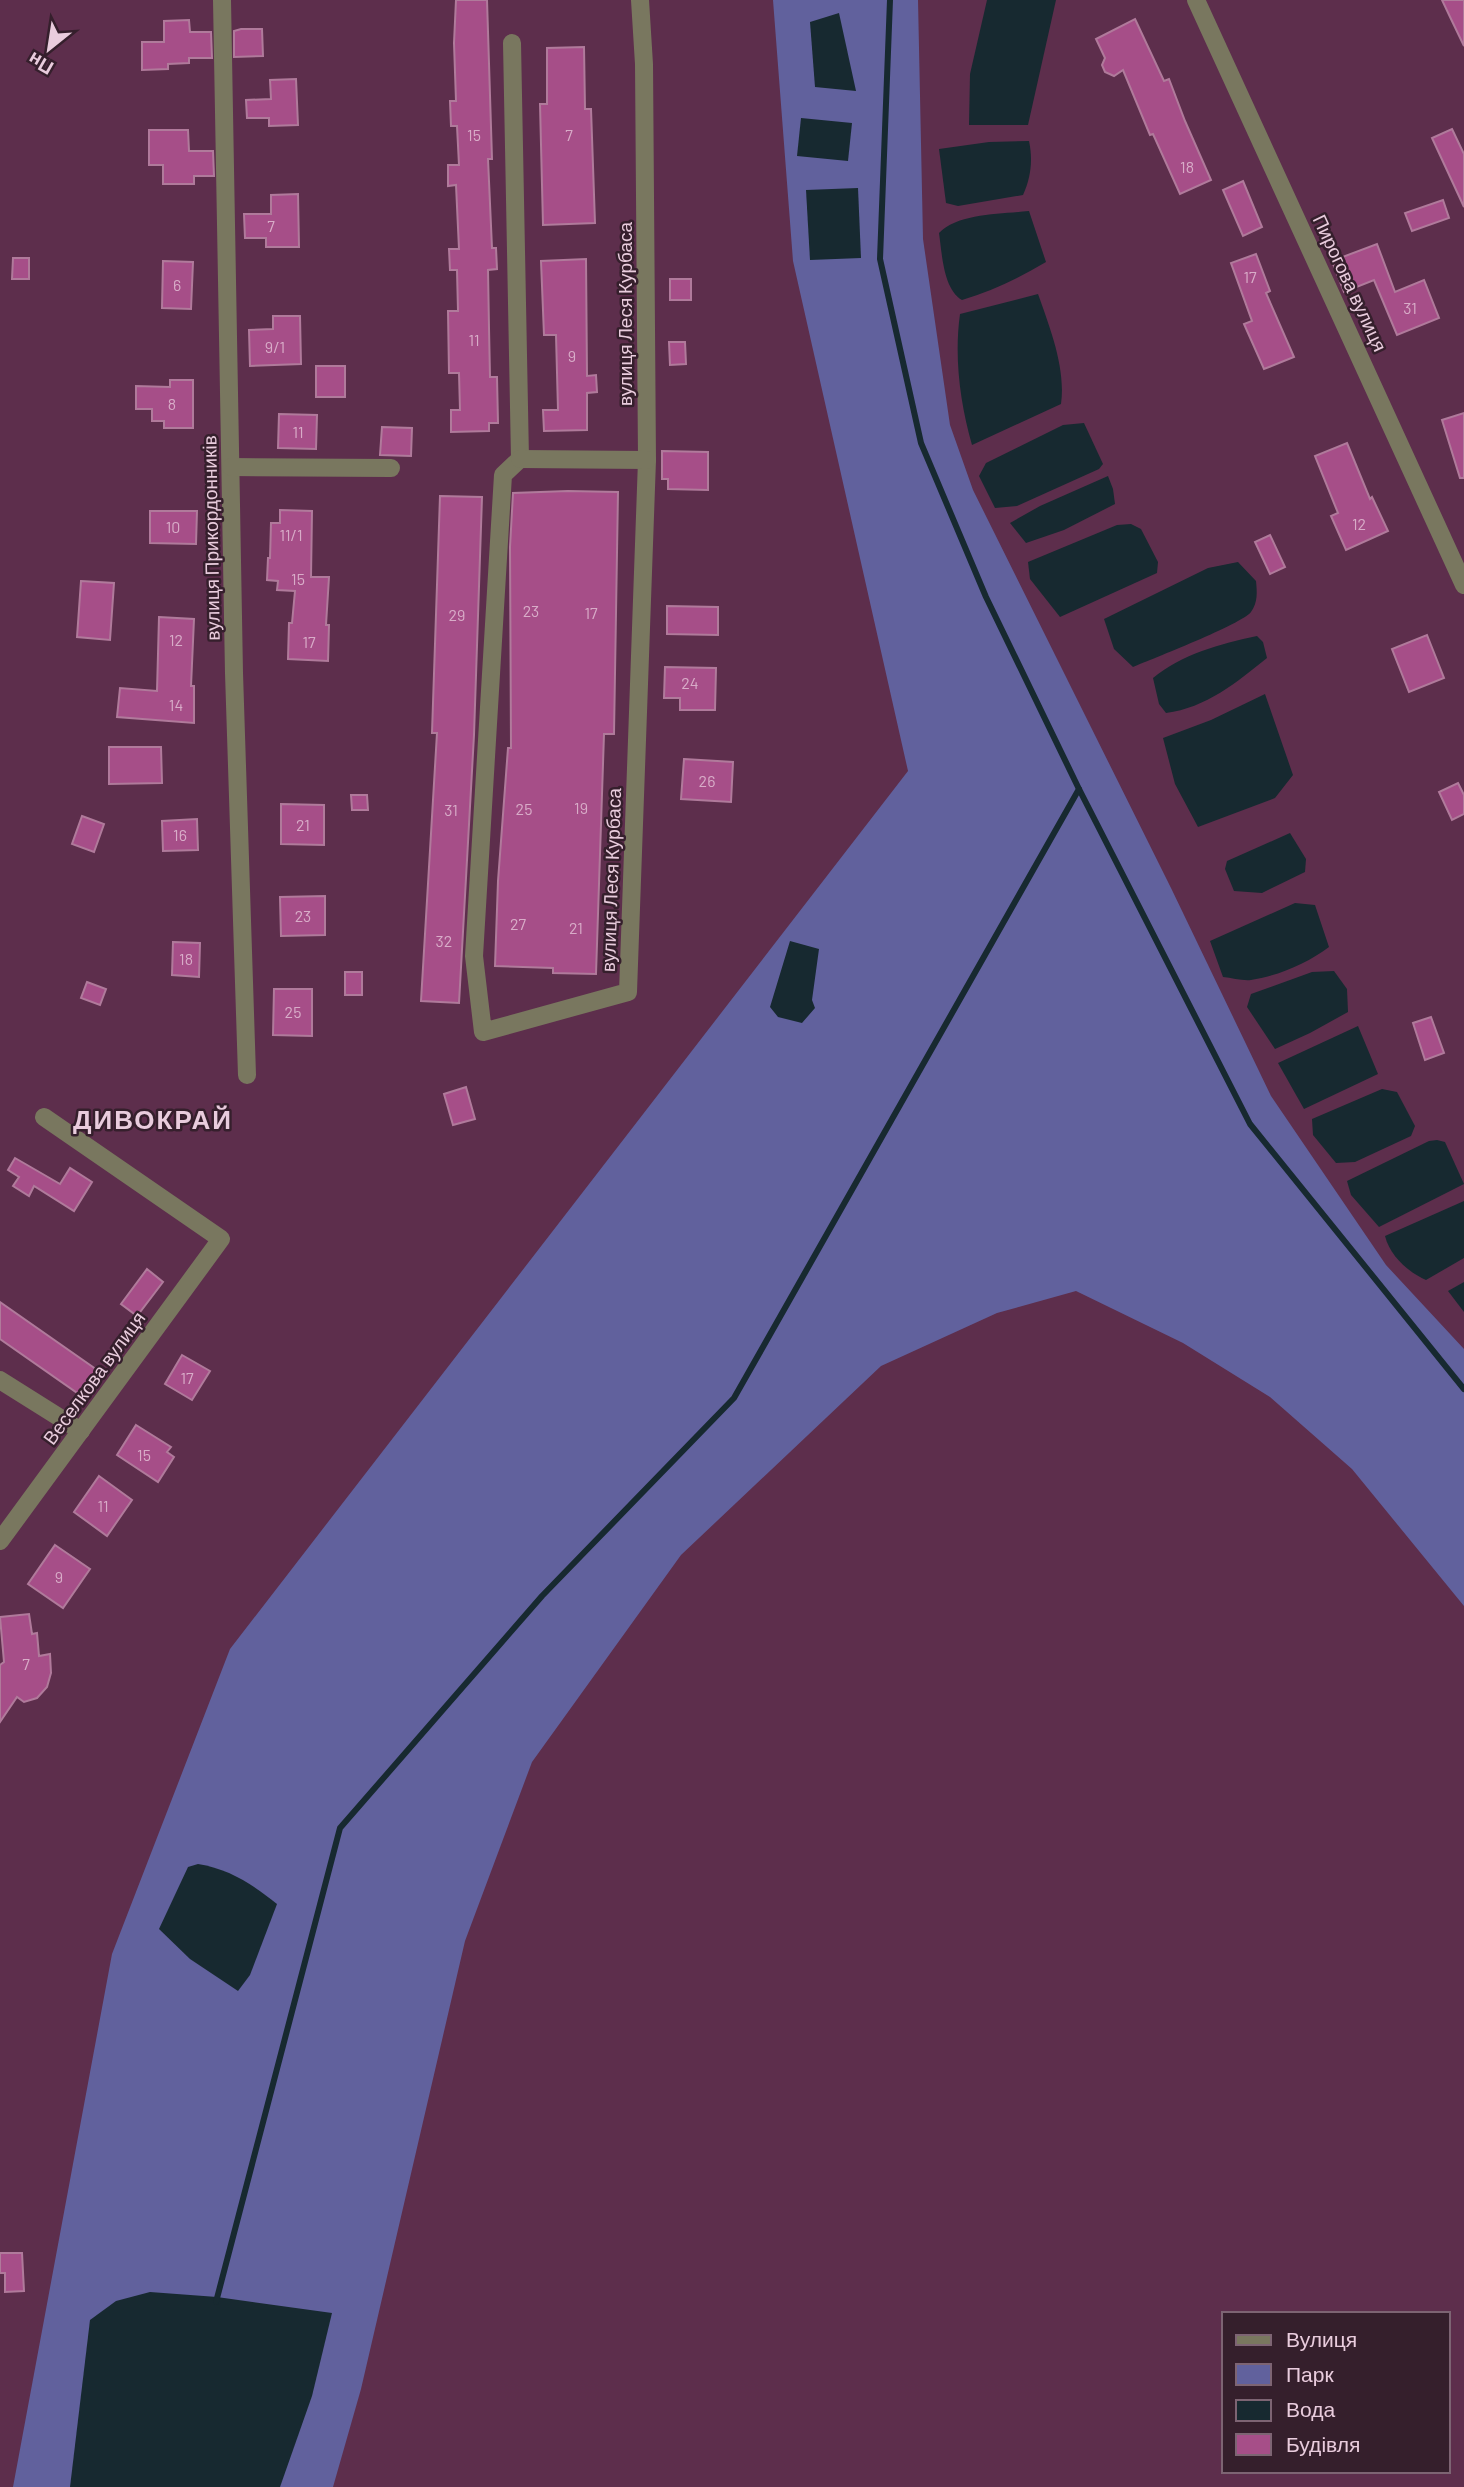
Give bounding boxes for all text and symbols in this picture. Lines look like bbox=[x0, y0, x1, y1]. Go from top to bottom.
north arrow bbox=[14, 14, 84, 84]
text: Пн bbox=[24, 48, 57, 80]
house number: 15 bbox=[467, 125, 481, 144]
house number: 7 bbox=[565, 125, 573, 144]
house number: 18 bbox=[1180, 157, 1194, 176]
street label: Пирогова вулиця bbox=[1309, 211, 1392, 355]
house number: 7 bbox=[267, 216, 275, 235]
street label: вулиця Леся Курбаса bbox=[613, 222, 636, 406]
house number: 17 bbox=[1243, 267, 1257, 286]
house number: 6 bbox=[173, 275, 181, 294]
house number: 31 bbox=[1403, 298, 1417, 317]
house number: 11 bbox=[468, 330, 480, 349]
house number: 9/1 bbox=[265, 337, 285, 356]
house number: 9 bbox=[568, 346, 576, 365]
house number: 8 bbox=[168, 394, 176, 413]
house number: 11 bbox=[292, 422, 304, 441]
street label: вулиця Прикордонників bbox=[197, 435, 224, 641]
house number: 12 bbox=[1352, 514, 1366, 533]
house number: 10 bbox=[166, 517, 180, 536]
house number: 11/1 bbox=[279, 525, 303, 544]
house number: 15 bbox=[291, 569, 305, 588]
house number: 23 bbox=[523, 601, 539, 620]
house number: 17 bbox=[584, 603, 598, 622]
house number: 29 bbox=[449, 605, 465, 624]
house number: 12 bbox=[169, 630, 183, 649]
house number: 17 bbox=[302, 632, 316, 651]
house number: 24 bbox=[681, 673, 699, 692]
house number: 14 bbox=[169, 695, 183, 714]
house number: 26 bbox=[699, 771, 715, 790]
street label: вулиця Леся Курбаса bbox=[596, 787, 625, 972]
house number: 19 bbox=[574, 798, 588, 817]
house number: 25 bbox=[516, 799, 532, 818]
house number: 31 bbox=[444, 800, 458, 819]
house number: 21 bbox=[296, 815, 310, 834]
house number: 16 bbox=[173, 825, 187, 844]
house number: 23 bbox=[295, 906, 311, 925]
house number: 27 bbox=[510, 914, 526, 933]
house number: 21 bbox=[569, 918, 583, 937]
house number: 32 bbox=[436, 931, 452, 950]
house number: 18 bbox=[179, 949, 193, 968]
house number: 25 bbox=[285, 1002, 301, 1021]
district label: ДИВОКРАЙ bbox=[73, 1103, 233, 1134]
street label: Веселкова вулиця bbox=[38, 1307, 150, 1449]
house number: 17 bbox=[180, 1368, 194, 1387]
house number: 15 bbox=[137, 1445, 151, 1464]
house number: 11 bbox=[97, 1496, 109, 1515]
house number: 9 bbox=[55, 1567, 63, 1586]
house number: 7 bbox=[22, 1654, 30, 1673]
legend bbox=[1222, 2312, 1450, 2473]
text: Вулиця bbox=[1286, 2326, 1357, 2351]
text: Парк bbox=[1286, 2361, 1334, 2386]
text: Вода bbox=[1286, 2396, 1335, 2421]
text: Будівля bbox=[1286, 2431, 1360, 2456]

